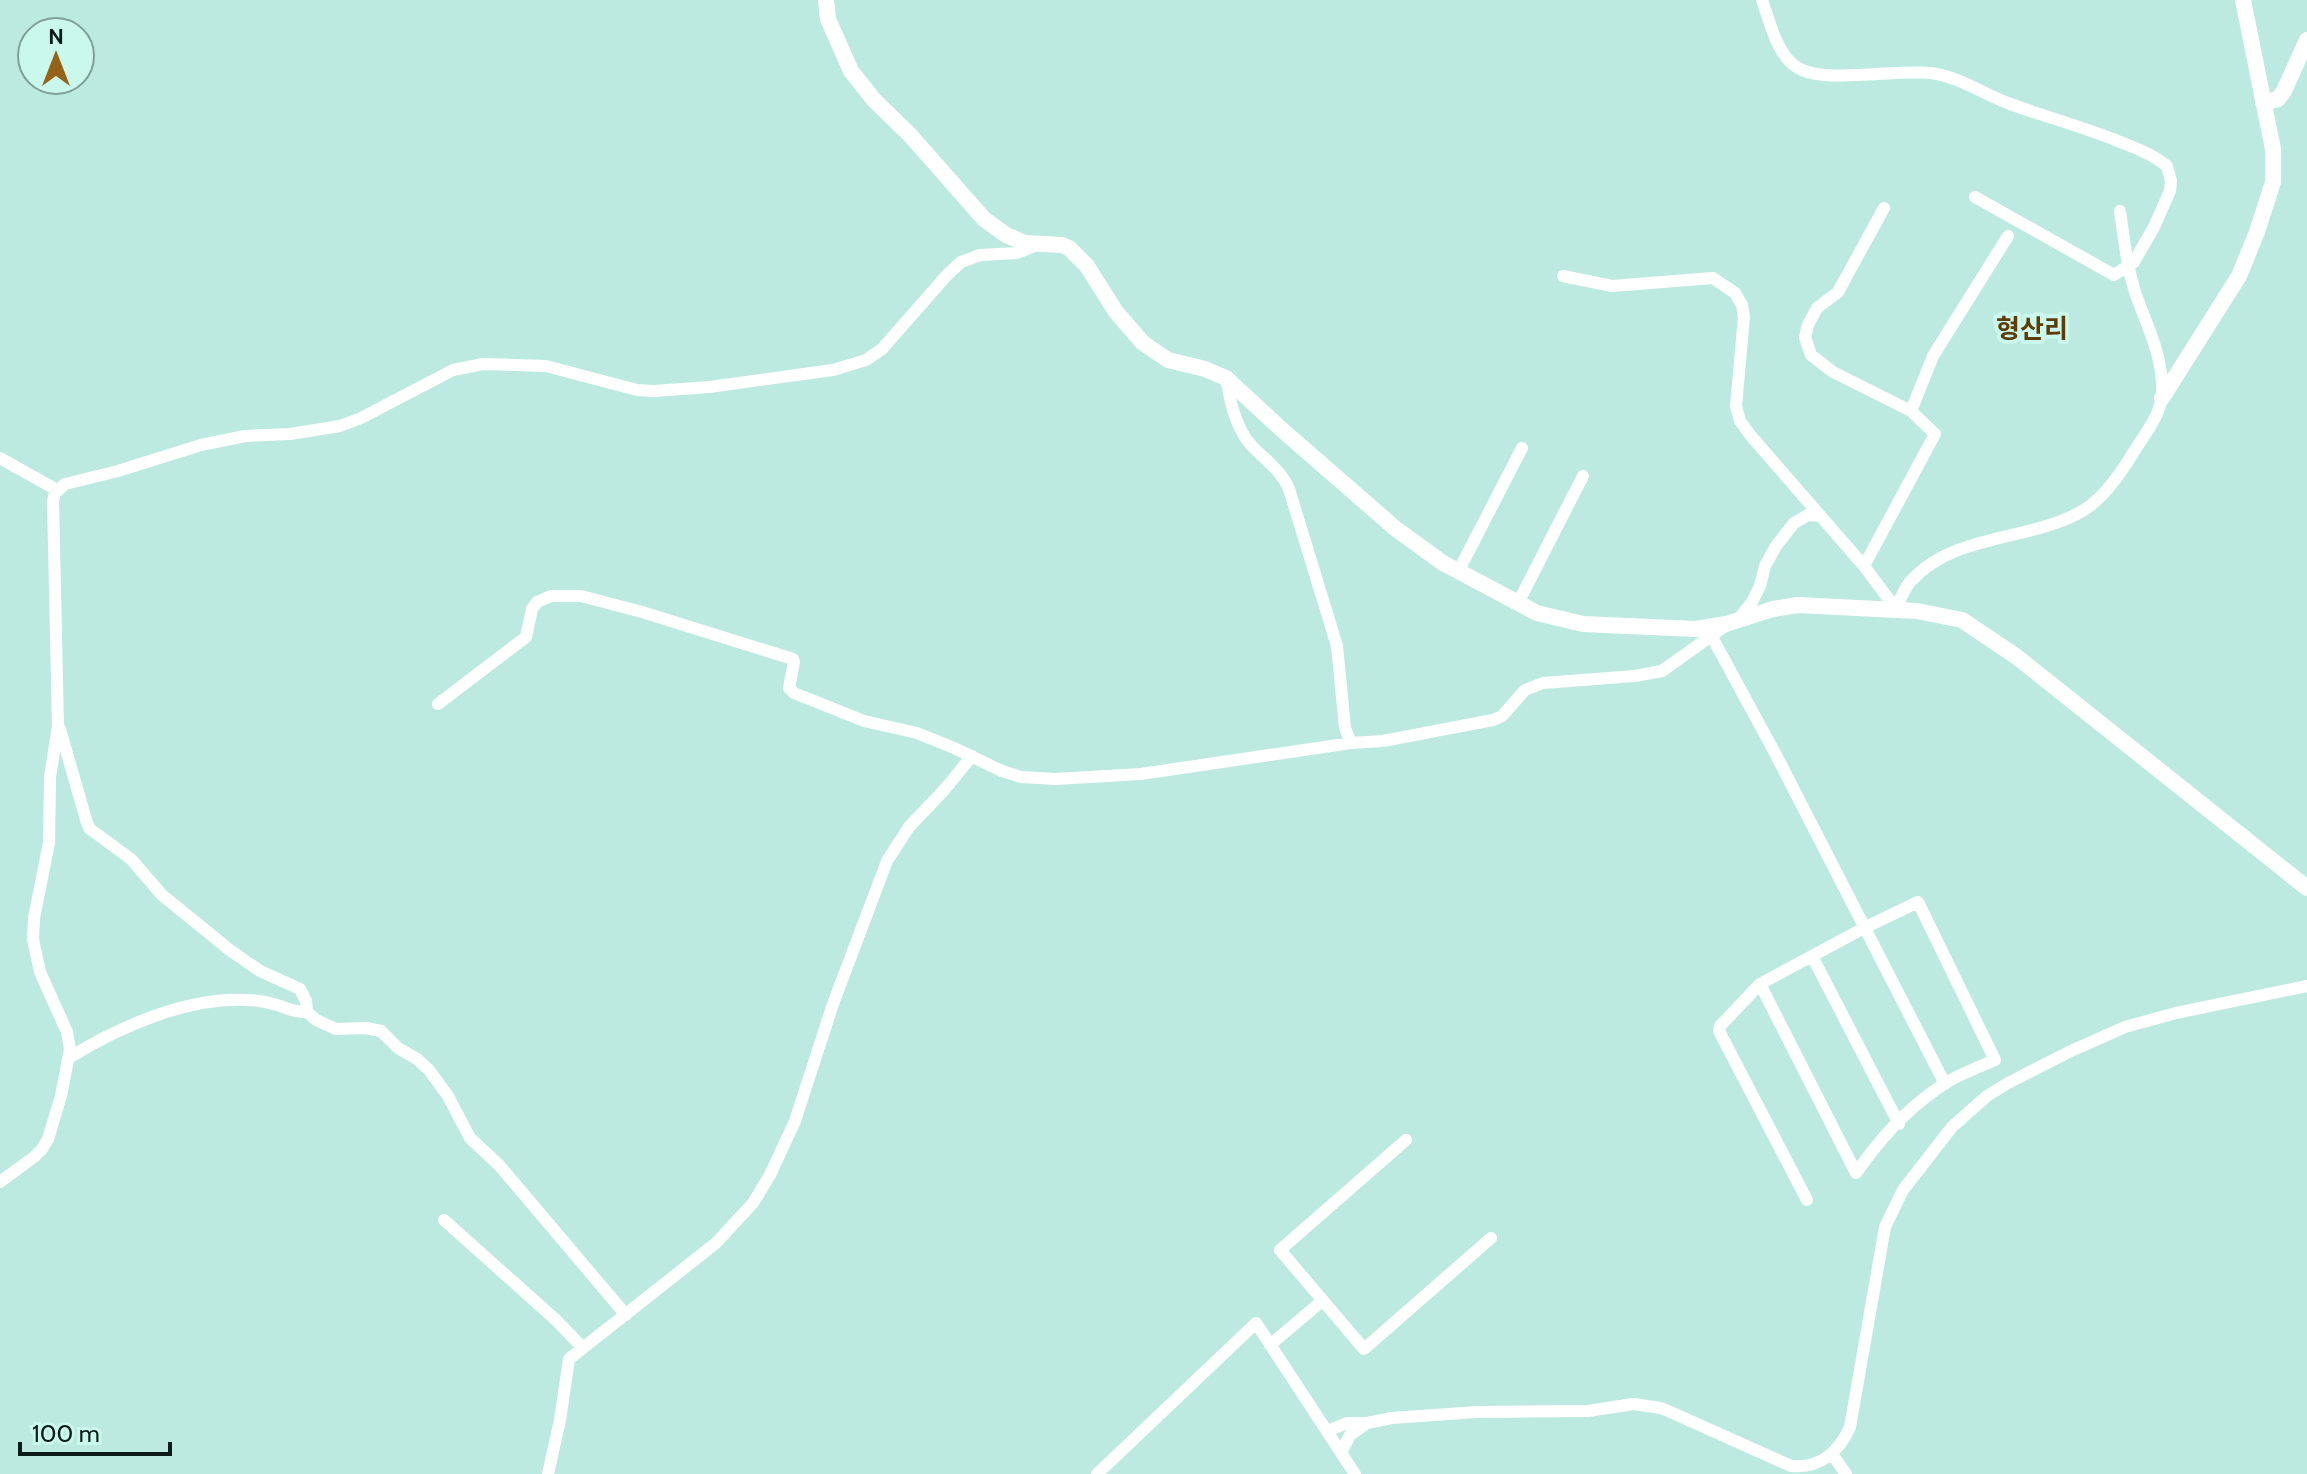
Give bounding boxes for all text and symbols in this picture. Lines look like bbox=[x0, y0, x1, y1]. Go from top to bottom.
north arrow bbox=[16, 16, 96, 96]
text: N bbox=[48, 23, 64, 50]
district label: 형산리 bbox=[1996, 313, 2068, 345]
scale bar bbox=[20, 1406, 170, 1456]
text: 100 m bbox=[32, 1419, 100, 1448]

